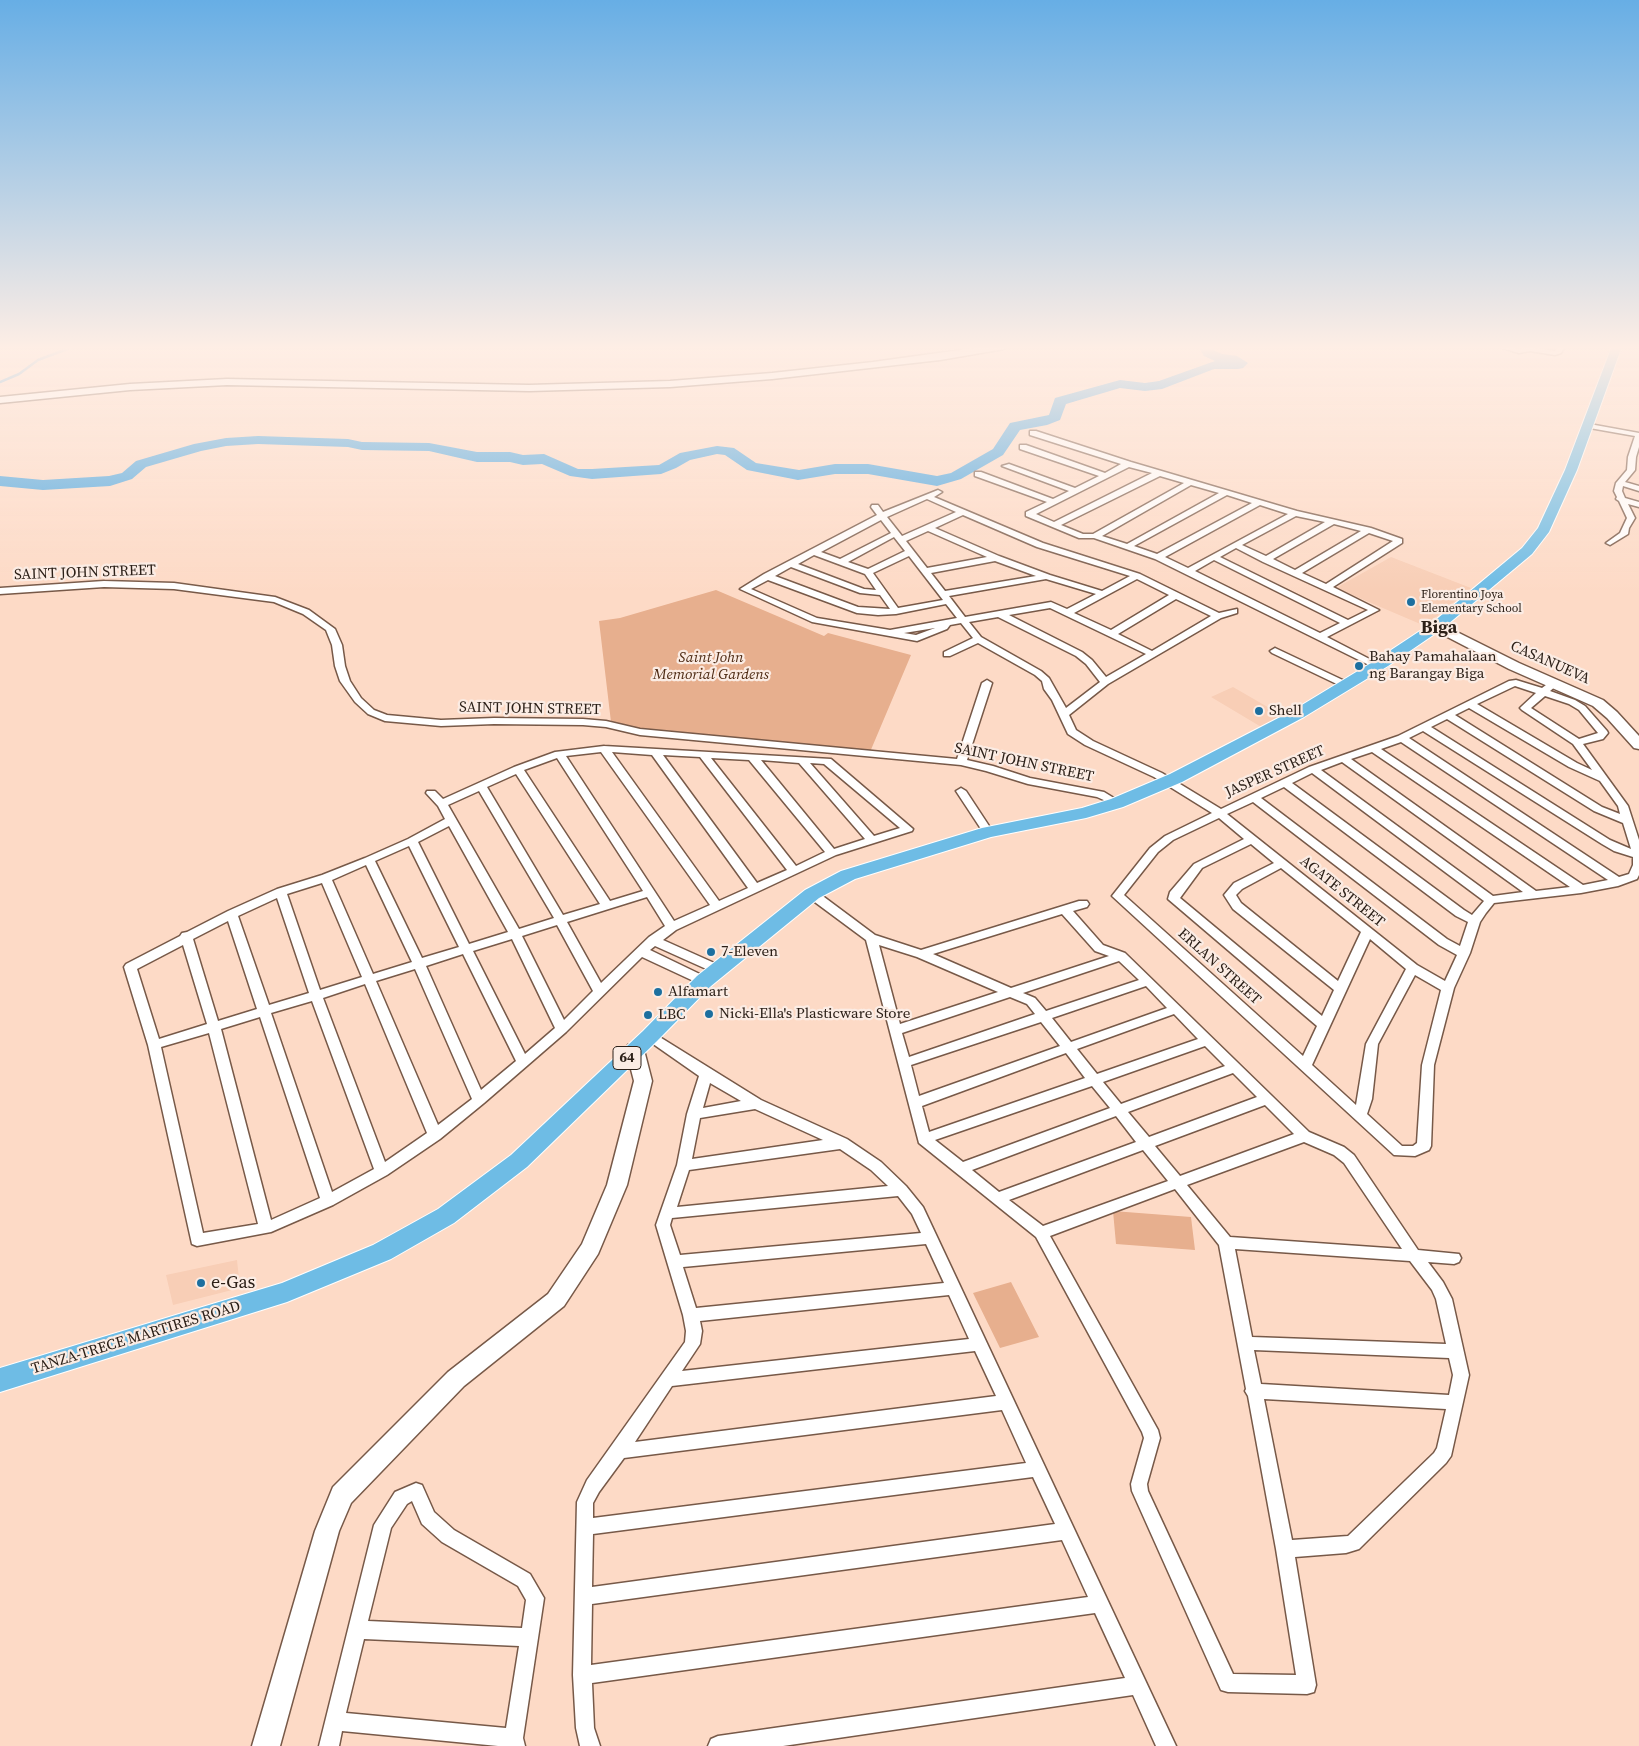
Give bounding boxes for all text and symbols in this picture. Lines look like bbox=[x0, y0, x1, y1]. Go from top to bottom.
street label: SAINT JOHN STREET bbox=[14, 562, 156, 584]
place label: Florentino Joya Elementary School bbox=[1421, 588, 1522, 616]
marker: Florentino Joya Elementary School bbox=[1405, 596, 1417, 608]
district label: Biga bbox=[1421, 617, 1457, 639]
street label: CASANUEVA bbox=[1507, 637, 1593, 689]
place label: Bahay Pamahalaan ng Barangay Biga bbox=[1369, 648, 1497, 683]
park label: Saint John Memorial Gardens bbox=[653, 649, 769, 684]
marker: Bahay Pamahalaan ng Barangay Biga bbox=[1353, 660, 1365, 672]
street label: SAINT JOHN STREET bbox=[459, 699, 601, 719]
place label: Shell bbox=[1269, 702, 1302, 720]
marker: Shell bbox=[1253, 705, 1265, 717]
street label: SAINT JOHN STREET bbox=[953, 739, 1095, 787]
street label: JASPER STREET bbox=[1222, 742, 1328, 802]
street label: AGATE STREET bbox=[1296, 852, 1388, 932]
street label: ERLAN STREET bbox=[1174, 925, 1264, 1009]
place label: 7-Eleven bbox=[721, 943, 778, 961]
marker: 7-Eleven bbox=[705, 946, 717, 958]
place label: Alfamart bbox=[668, 983, 728, 1001]
marker: Alfamart bbox=[652, 986, 664, 998]
place label: Nicki-Ella's Plasticware Store bbox=[719, 1005, 910, 1023]
place label: LBC bbox=[658, 1006, 685, 1024]
marker: Nicki-Ella's Plasticware Store bbox=[703, 1008, 715, 1020]
marker: LBC bbox=[642, 1009, 654, 1021]
road number: 64 bbox=[613, 1046, 641, 1070]
place label: e-Gas bbox=[211, 1272, 255, 1294]
marker: e-Gas bbox=[195, 1277, 207, 1289]
street label: TANZA-TRECE MARTIRES ROAD bbox=[29, 1298, 243, 1378]

